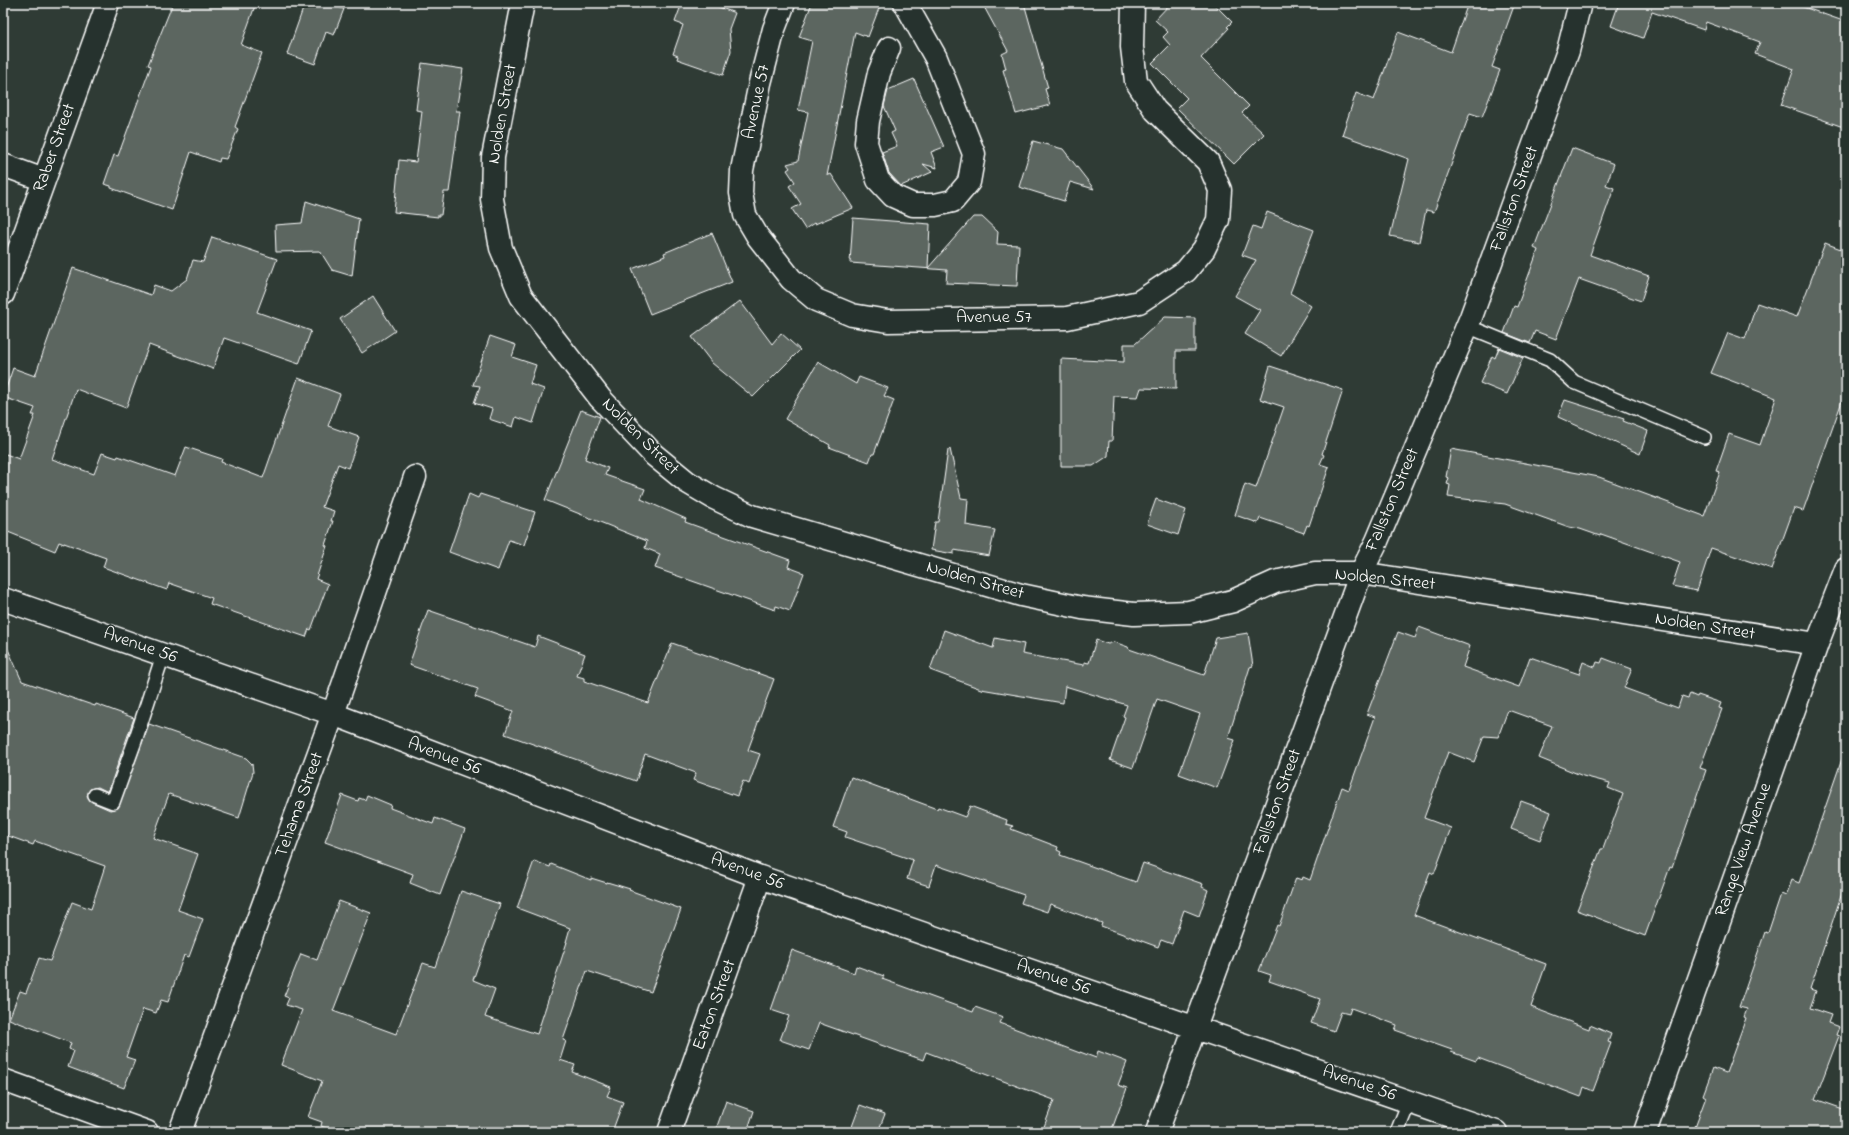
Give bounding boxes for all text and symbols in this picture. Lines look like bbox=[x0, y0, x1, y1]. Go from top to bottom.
street label: Nolden Street bbox=[481, 62, 525, 166]
street label: Avenue 57 bbox=[736, 62, 778, 142]
street label: Raber Street bbox=[27, 100, 83, 196]
street label: Fallston Street bbox=[1484, 143, 1546, 256]
street label: Avenue 57 bbox=[956, 305, 1033, 331]
street label: Nolden Street bbox=[595, 392, 685, 482]
street label: Fallston Street bbox=[1359, 444, 1427, 557]
street label: Nolden Street bbox=[923, 555, 1027, 607]
street label: Nolden Street bbox=[1333, 562, 1437, 598]
street label: Nolden Street bbox=[1653, 606, 1757, 648]
street label: Avenue 56 bbox=[100, 621, 180, 671]
street label: Avenue 56 bbox=[404, 731, 484, 783]
street label: Fallston Street bbox=[1247, 746, 1309, 859]
street label: Tehama Street bbox=[269, 749, 331, 861]
street label: Range View Avenue bbox=[1709, 779, 1780, 921]
street label: Avenue 56 bbox=[707, 847, 787, 897]
street label: Avenue 56 bbox=[1013, 953, 1093, 1003]
street label: Eaton Street bbox=[687, 956, 743, 1054]
street label: Avenue 56 bbox=[1319, 1059, 1399, 1109]

